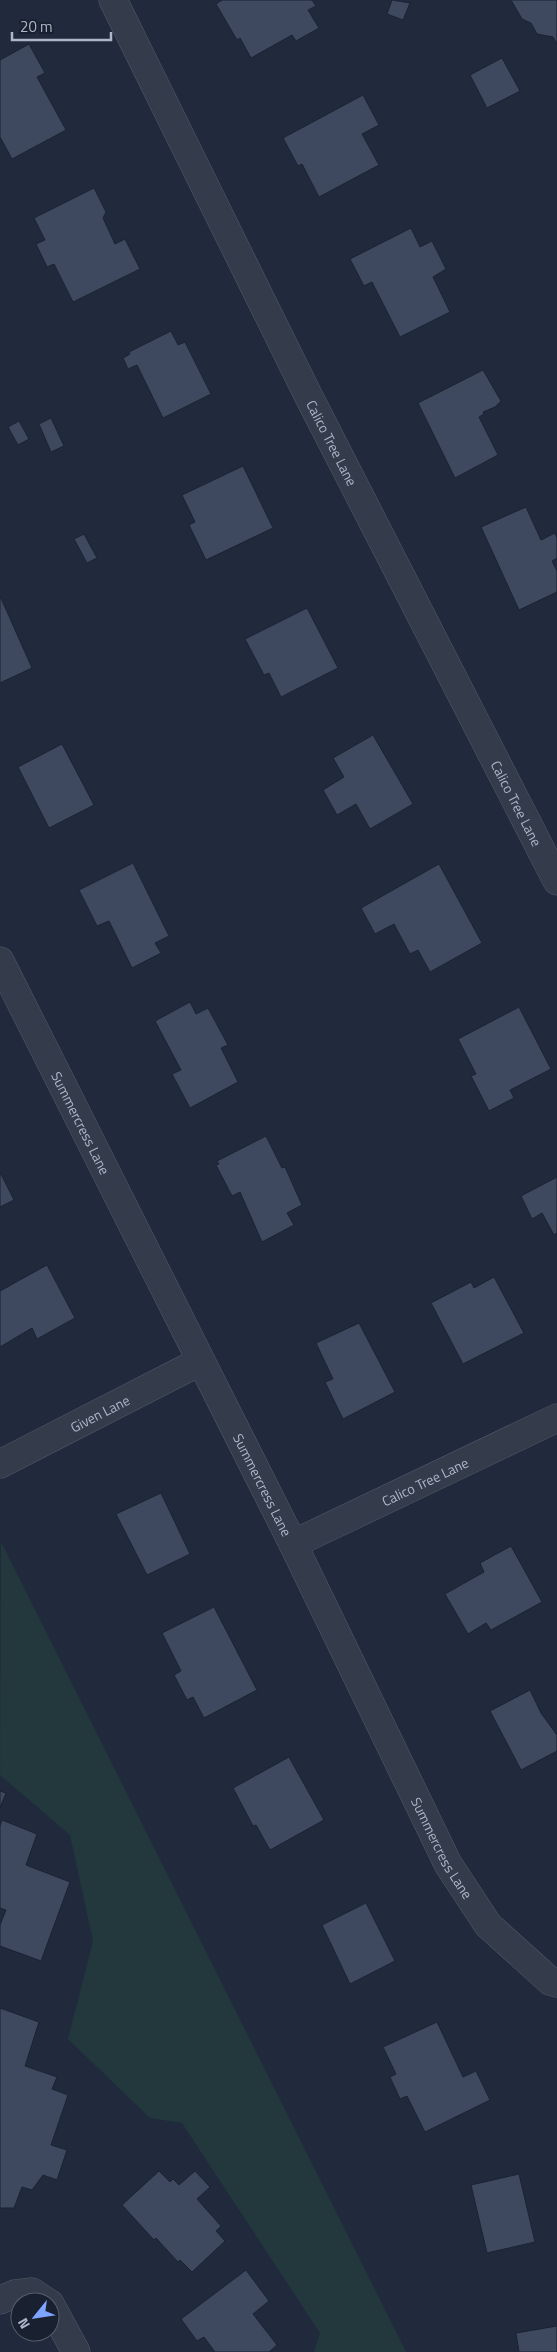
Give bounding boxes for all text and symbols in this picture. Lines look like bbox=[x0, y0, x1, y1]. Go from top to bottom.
scale bar bbox=[12, 10, 111, 42]
text: 20 m bbox=[20, 15, 53, 38]
street label: Calico Tree Lane bbox=[302, 396, 363, 489]
street label: Calico Tree Lane bbox=[486, 756, 548, 850]
street label: Summercress Lane bbox=[47, 1068, 116, 1178]
street label: Given Lane bbox=[66, 1389, 133, 1437]
street label: Summercress Lane bbox=[228, 1430, 298, 1540]
street label: Calico Tree Lane bbox=[378, 1451, 472, 1511]
street label: Summercress Lane bbox=[407, 1793, 478, 1903]
north arrow bbox=[10, 2292, 60, 2342]
text: N bbox=[12, 2314, 35, 2333]

